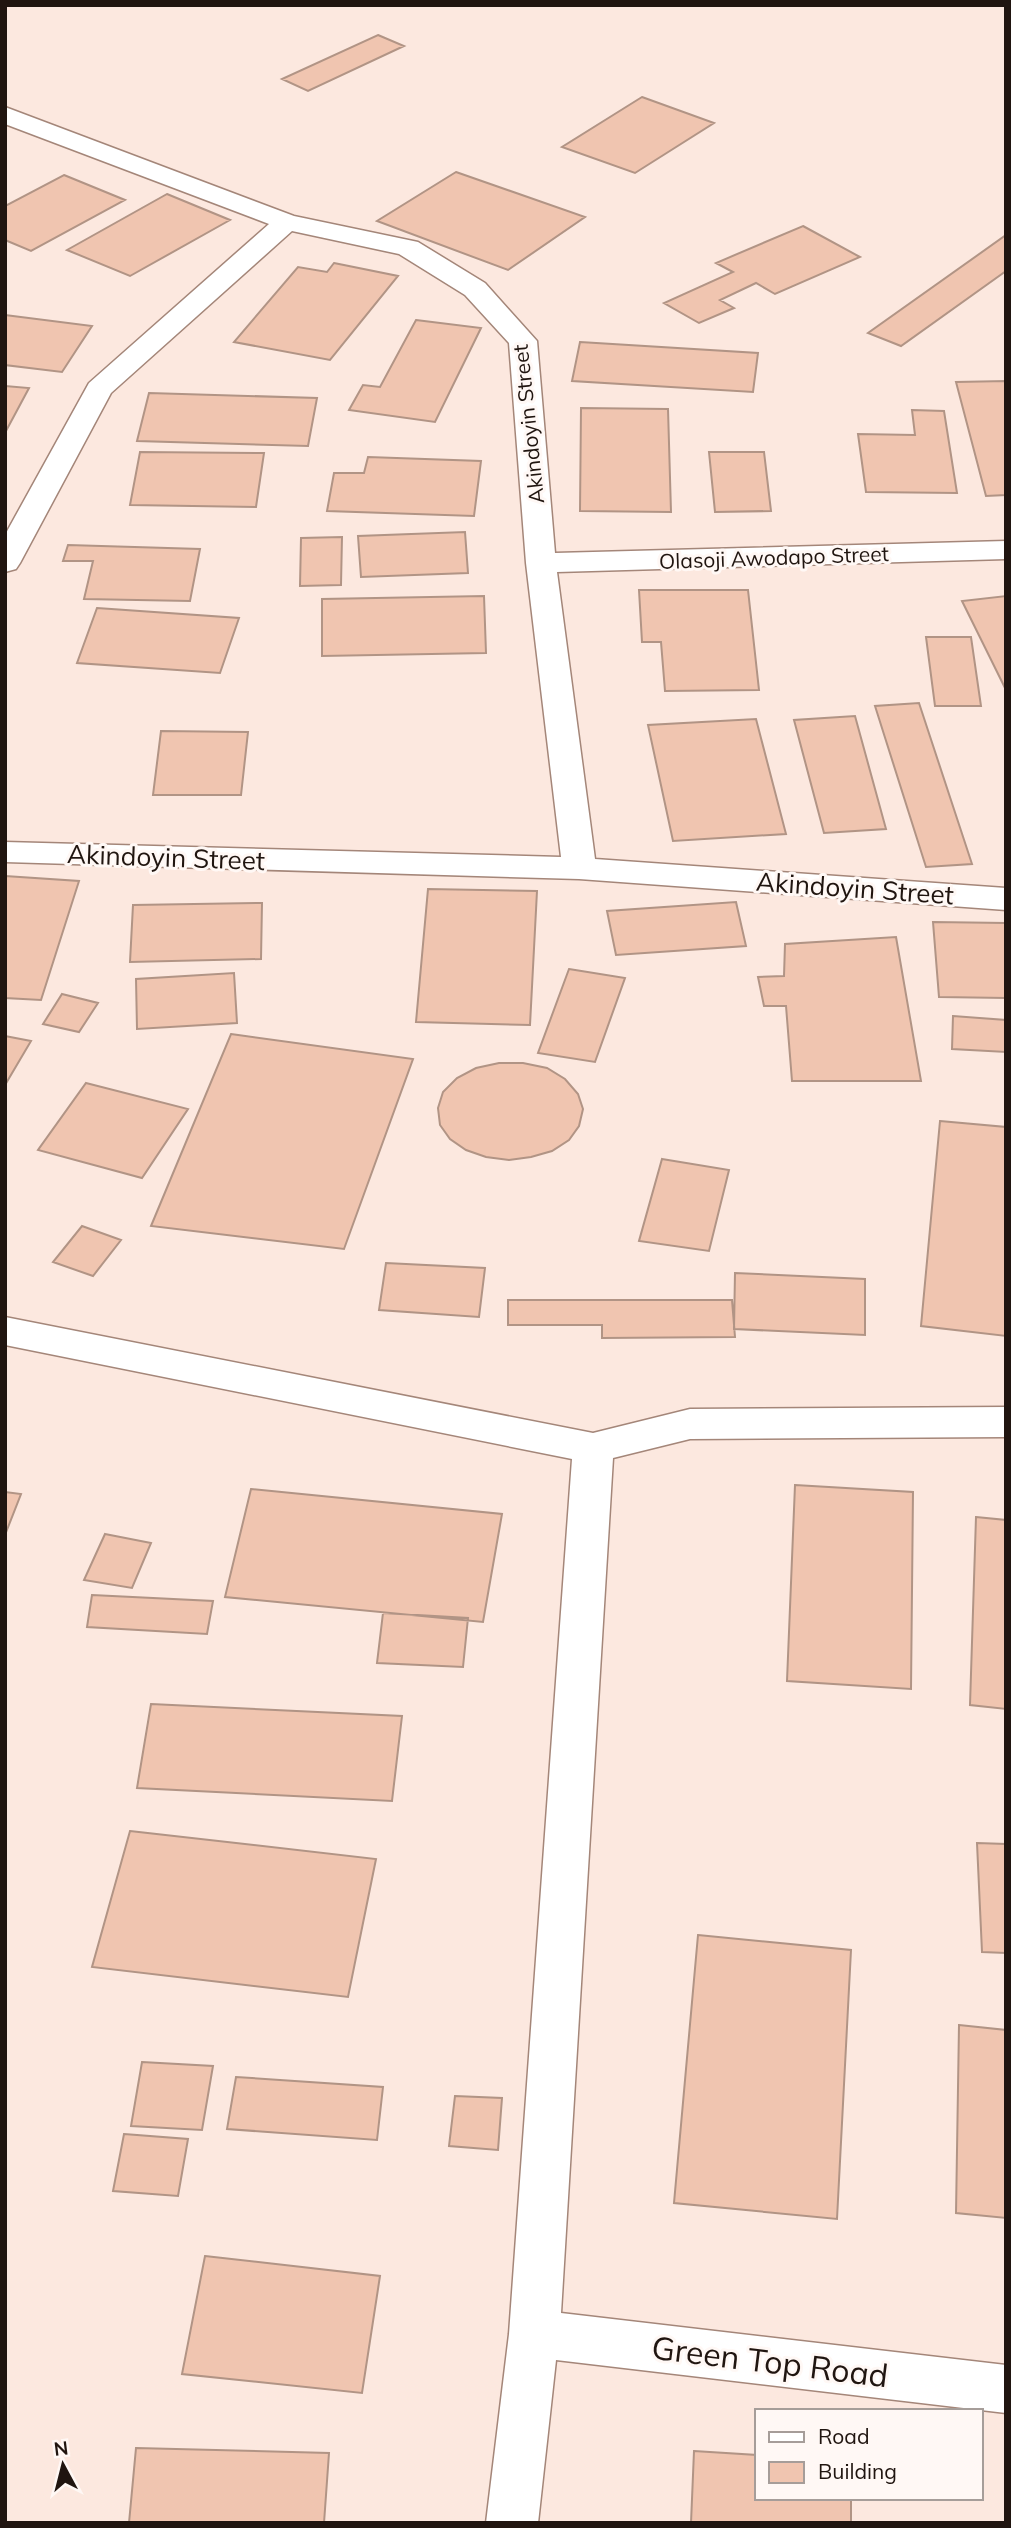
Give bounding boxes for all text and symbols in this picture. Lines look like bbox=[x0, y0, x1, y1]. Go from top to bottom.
street label: Akindoyin Street bbox=[507, 343, 549, 505]
street label: Olasoji Awodapo Street bbox=[659, 540, 889, 574]
street label: Akindoyin Street bbox=[66, 837, 266, 877]
street label: Akindoyin Street bbox=[755, 865, 955, 911]
street label: Green Top Road bbox=[650, 2327, 890, 2395]
legend bbox=[755, 2409, 983, 2500]
text: Road bbox=[818, 2423, 869, 2449]
north arrow bbox=[28, 2430, 98, 2500]
text: N bbox=[52, 2435, 70, 2461]
text: Building bbox=[818, 2458, 897, 2484]

